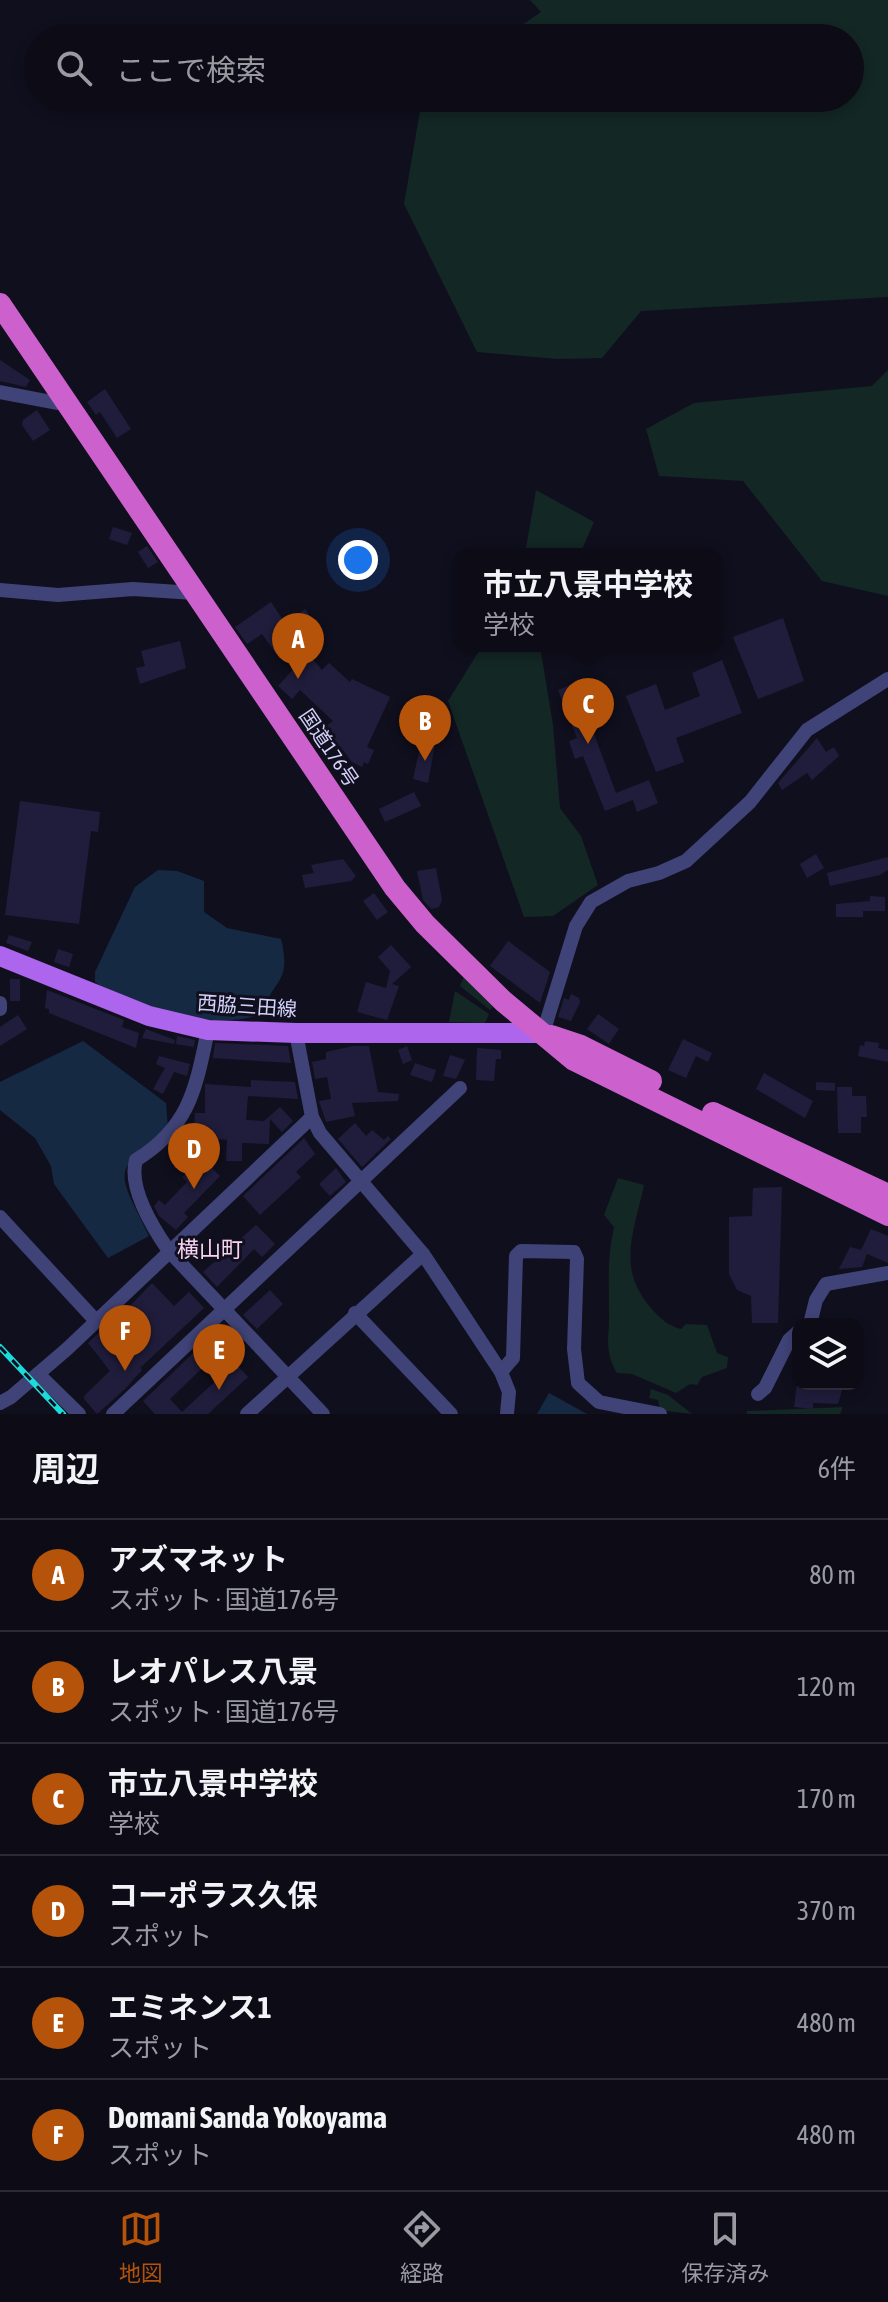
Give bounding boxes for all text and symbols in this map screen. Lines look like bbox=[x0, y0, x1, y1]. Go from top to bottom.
search box bbox=[24, 24, 864, 112]
icon: search bbox=[52, 46, 96, 90]
text: ここで検索 bbox=[116, 53, 266, 87]
your location bbox=[338, 540, 378, 580]
popup bbox=[454, 548, 722, 652]
text: 市立八景中学校 bbox=[483, 567, 693, 601]
text: 学校 bbox=[483, 610, 535, 640]
pin: A bbox=[272, 613, 324, 679]
pin: C bbox=[562, 678, 614, 744]
pin: B bbox=[399, 695, 451, 761]
street label: 国道176号 bbox=[295, 705, 364, 791]
street label: 西脇三田線 bbox=[196, 991, 298, 1020]
pin: D bbox=[168, 1123, 220, 1189]
district label: 横山町 bbox=[177, 1236, 243, 1262]
pin: F bbox=[99, 1305, 151, 1371]
map controls bbox=[792, 1318, 864, 1390]
button: layers bbox=[792, 1318, 864, 1390]
pin: E bbox=[193, 1324, 245, 1390]
text: 周辺 bbox=[32, 1449, 100, 1488]
text: 6件 bbox=[818, 1454, 856, 1484]
text: アズマネット bbox=[108, 1542, 288, 1576]
text: A bbox=[52, 1560, 64, 1590]
text: 80 m bbox=[809, 1560, 856, 1590]
text: スポット · 国道176号 bbox=[108, 1585, 339, 1615]
text: レオパレス八景 bbox=[108, 1654, 318, 1688]
text: B bbox=[52, 1672, 64, 1702]
text: 120 m bbox=[797, 1672, 856, 1702]
text: スポット · 国道176号 bbox=[108, 1697, 339, 1727]
text: 市立八景中学校 bbox=[108, 1766, 318, 1800]
text: C bbox=[52, 1784, 64, 1814]
text: 170 m bbox=[797, 1784, 856, 1814]
text: 学校 bbox=[108, 1809, 160, 1839]
text: コーポラス久保 bbox=[108, 1878, 317, 1912]
text: D bbox=[51, 1896, 65, 1926]
text: 370 m bbox=[797, 1896, 856, 1926]
text: スポット bbox=[108, 1921, 212, 1951]
text: エミネンス1 bbox=[108, 1990, 272, 2024]
text: E bbox=[52, 2008, 64, 2038]
text: 480 m bbox=[797, 2008, 856, 2038]
text: スポット bbox=[108, 2033, 212, 2063]
text: Domani Sanda Yokoyama bbox=[108, 2100, 387, 2134]
text: F bbox=[53, 2120, 63, 2150]
text: 480 m bbox=[797, 2120, 856, 2150]
text: スポット bbox=[108, 2140, 212, 2170]
tab: 地図 bbox=[119, 2207, 163, 2287]
tab: 経路 bbox=[400, 2207, 444, 2287]
tab: 保存済み bbox=[681, 2207, 769, 2287]

